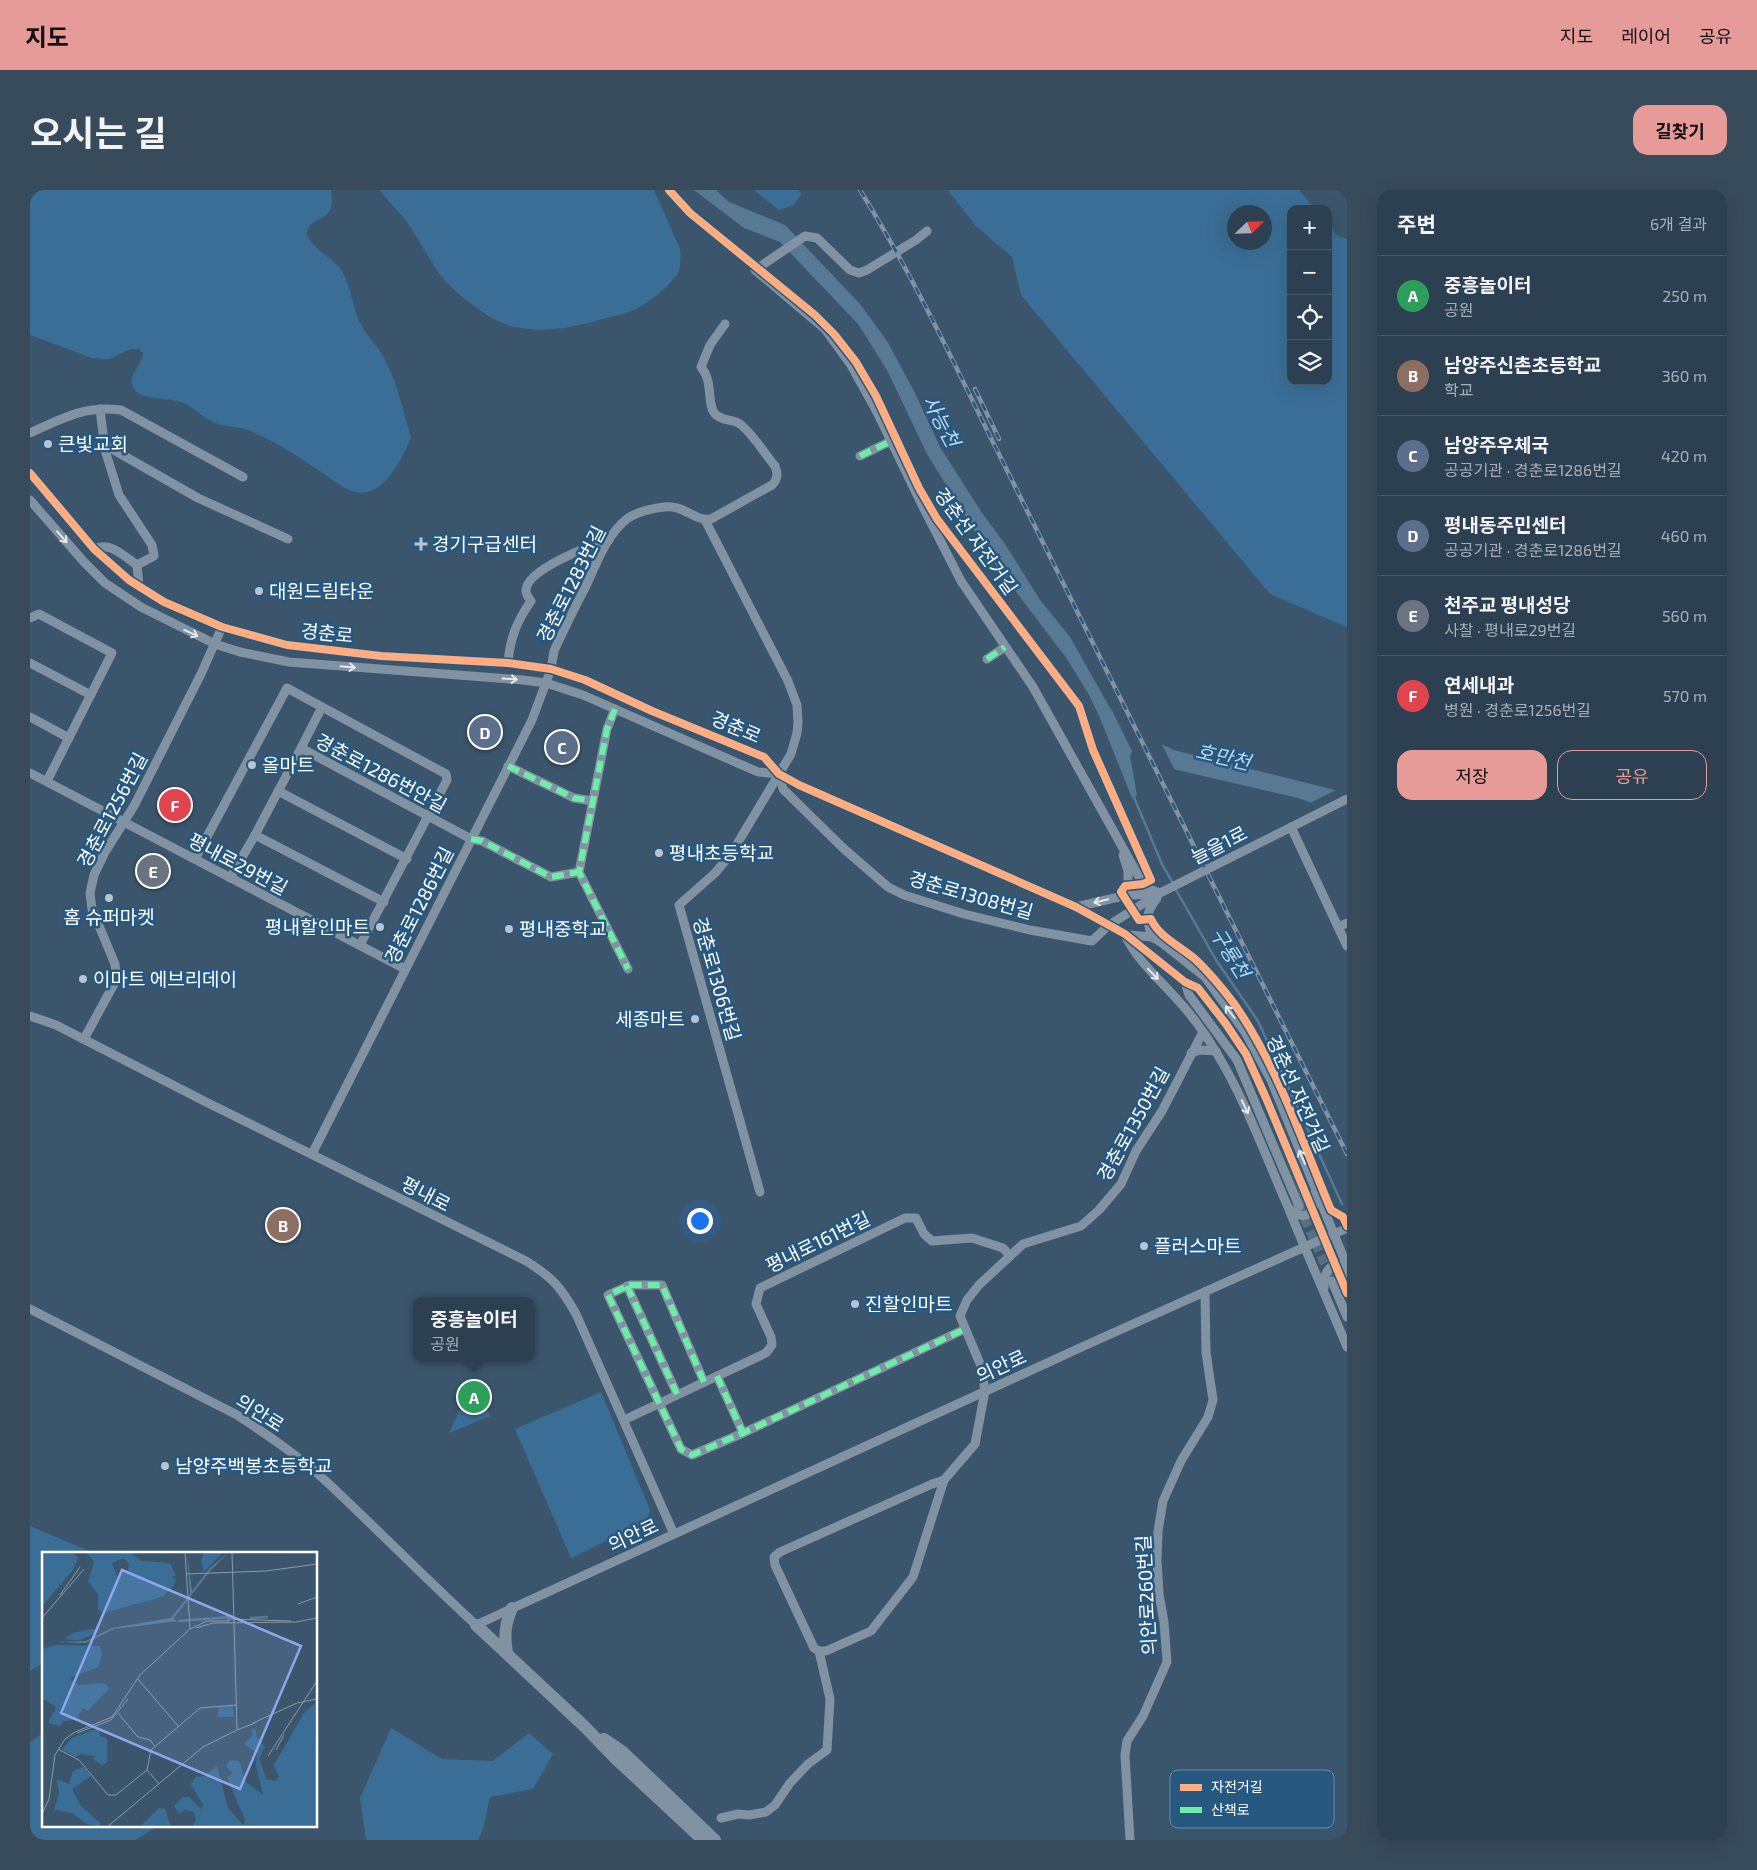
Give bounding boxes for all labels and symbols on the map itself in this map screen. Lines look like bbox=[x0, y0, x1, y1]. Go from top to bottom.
north arrow bbox=[1227, 205, 1272, 250]
water label: 사능천 bbox=[918, 391, 967, 453]
place label: 큰빛교회 bbox=[58, 432, 128, 455]
marker: 큰빛교회 bbox=[42, 438, 54, 450]
street label: 경춘선 자전거길 bbox=[930, 483, 1023, 599]
street label: 경춘로1283번길 bbox=[531, 522, 610, 646]
one-way arrow bbox=[56, 530, 67, 543]
place label: 경기구급센터 bbox=[432, 532, 537, 555]
marker: 경기구급센터 bbox=[414, 537, 428, 551]
place label: 대원드림타운 bbox=[269, 579, 374, 602]
marker: 대원드림타운 bbox=[253, 585, 265, 597]
street label: 경춘로 bbox=[300, 618, 354, 647]
one-way arrow bbox=[183, 629, 198, 638]
one-way arrow bbox=[340, 662, 356, 672]
one-way arrow bbox=[502, 674, 518, 683]
street label: 경춘로 bbox=[708, 706, 765, 747]
pin: D bbox=[469, 713, 501, 751]
street label: 경춘로1286번안길 bbox=[312, 728, 451, 817]
pin: C bbox=[546, 728, 578, 766]
water label: 호만천 bbox=[1194, 738, 1255, 775]
street label: 경춘로1256번길 bbox=[72, 748, 151, 871]
place label: 올마트 bbox=[262, 753, 314, 776]
marker: 올마트 bbox=[246, 759, 258, 771]
pin: F bbox=[159, 786, 191, 824]
street label: 늘을1로 bbox=[1187, 821, 1251, 868]
street label: 평내로29번길 bbox=[185, 828, 292, 899]
place label: 평내초등학교 bbox=[669, 841, 774, 864]
street label: 경춘로1286번길 bbox=[379, 843, 458, 967]
marker: 평내초등학교 bbox=[653, 847, 665, 859]
pin: E bbox=[137, 852, 169, 890]
street label: 경춘로1308번길 bbox=[906, 866, 1036, 923]
marker: 홈 슈퍼마켓 bbox=[103, 892, 115, 904]
one-way arrow bbox=[1093, 897, 1109, 906]
place label: 홈 슈퍼마켓 bbox=[63, 905, 155, 928]
street label: 경춘로1306번길 bbox=[689, 914, 746, 1043]
place label: 평내할인마트 bbox=[265, 915, 370, 938]
place label: 평내중학교 bbox=[519, 917, 606, 940]
marker: 평내할인마트 bbox=[374, 921, 386, 933]
marker: 평내중학교 bbox=[503, 923, 515, 935]
water label: 구룡천 bbox=[1206, 923, 1257, 984]
place label: 이마트 에브리데이 bbox=[93, 967, 237, 990]
one-way arrow bbox=[1147, 967, 1159, 980]
marker: 이마트 에브리데이 bbox=[77, 973, 89, 985]
one-way arrow bbox=[1225, 1006, 1236, 1019]
place label: 세종마트 bbox=[615, 1007, 685, 1030]
marker: 세종마트 bbox=[689, 1013, 701, 1025]
street label: 경춘선 자전거길 bbox=[1262, 1031, 1335, 1156]
street label: 경춘로1350번길 bbox=[1092, 1063, 1173, 1185]
one-way arrow bbox=[1241, 1099, 1250, 1114]
one-way arrow bbox=[1297, 1150, 1307, 1165]
street label: 평내로 bbox=[398, 1171, 455, 1216]
pin: B bbox=[267, 1206, 299, 1244]
street label: 평내로161번길 bbox=[762, 1206, 874, 1277]
your location bbox=[687, 1208, 713, 1234]
place label: 플러스마트 bbox=[1154, 1234, 1241, 1257]
marker: 플러스마트 bbox=[1138, 1240, 1150, 1252]
place label: 진할인마트 bbox=[865, 1292, 952, 1315]
marker: 진할인마트 bbox=[849, 1298, 861, 1310]
street label: 의안로 bbox=[972, 1344, 1029, 1387]
pin: A bbox=[458, 1378, 490, 1416]
street label: 의안로 bbox=[232, 1389, 289, 1436]
place label: 남양주백봉초등학교 bbox=[175, 1454, 332, 1477]
marker: 남양주백봉초등학교 bbox=[159, 1460, 171, 1472]
street label: 의안로 bbox=[604, 1513, 661, 1556]
street label: 의안로260번길 bbox=[1131, 1534, 1160, 1656]
inset map bbox=[42, 1552, 318, 1828]
legend bbox=[1170, 1770, 1334, 1828]
text: 자전거길 bbox=[1211, 1778, 1263, 1795]
text: 산책로 bbox=[1211, 1801, 1250, 1818]

